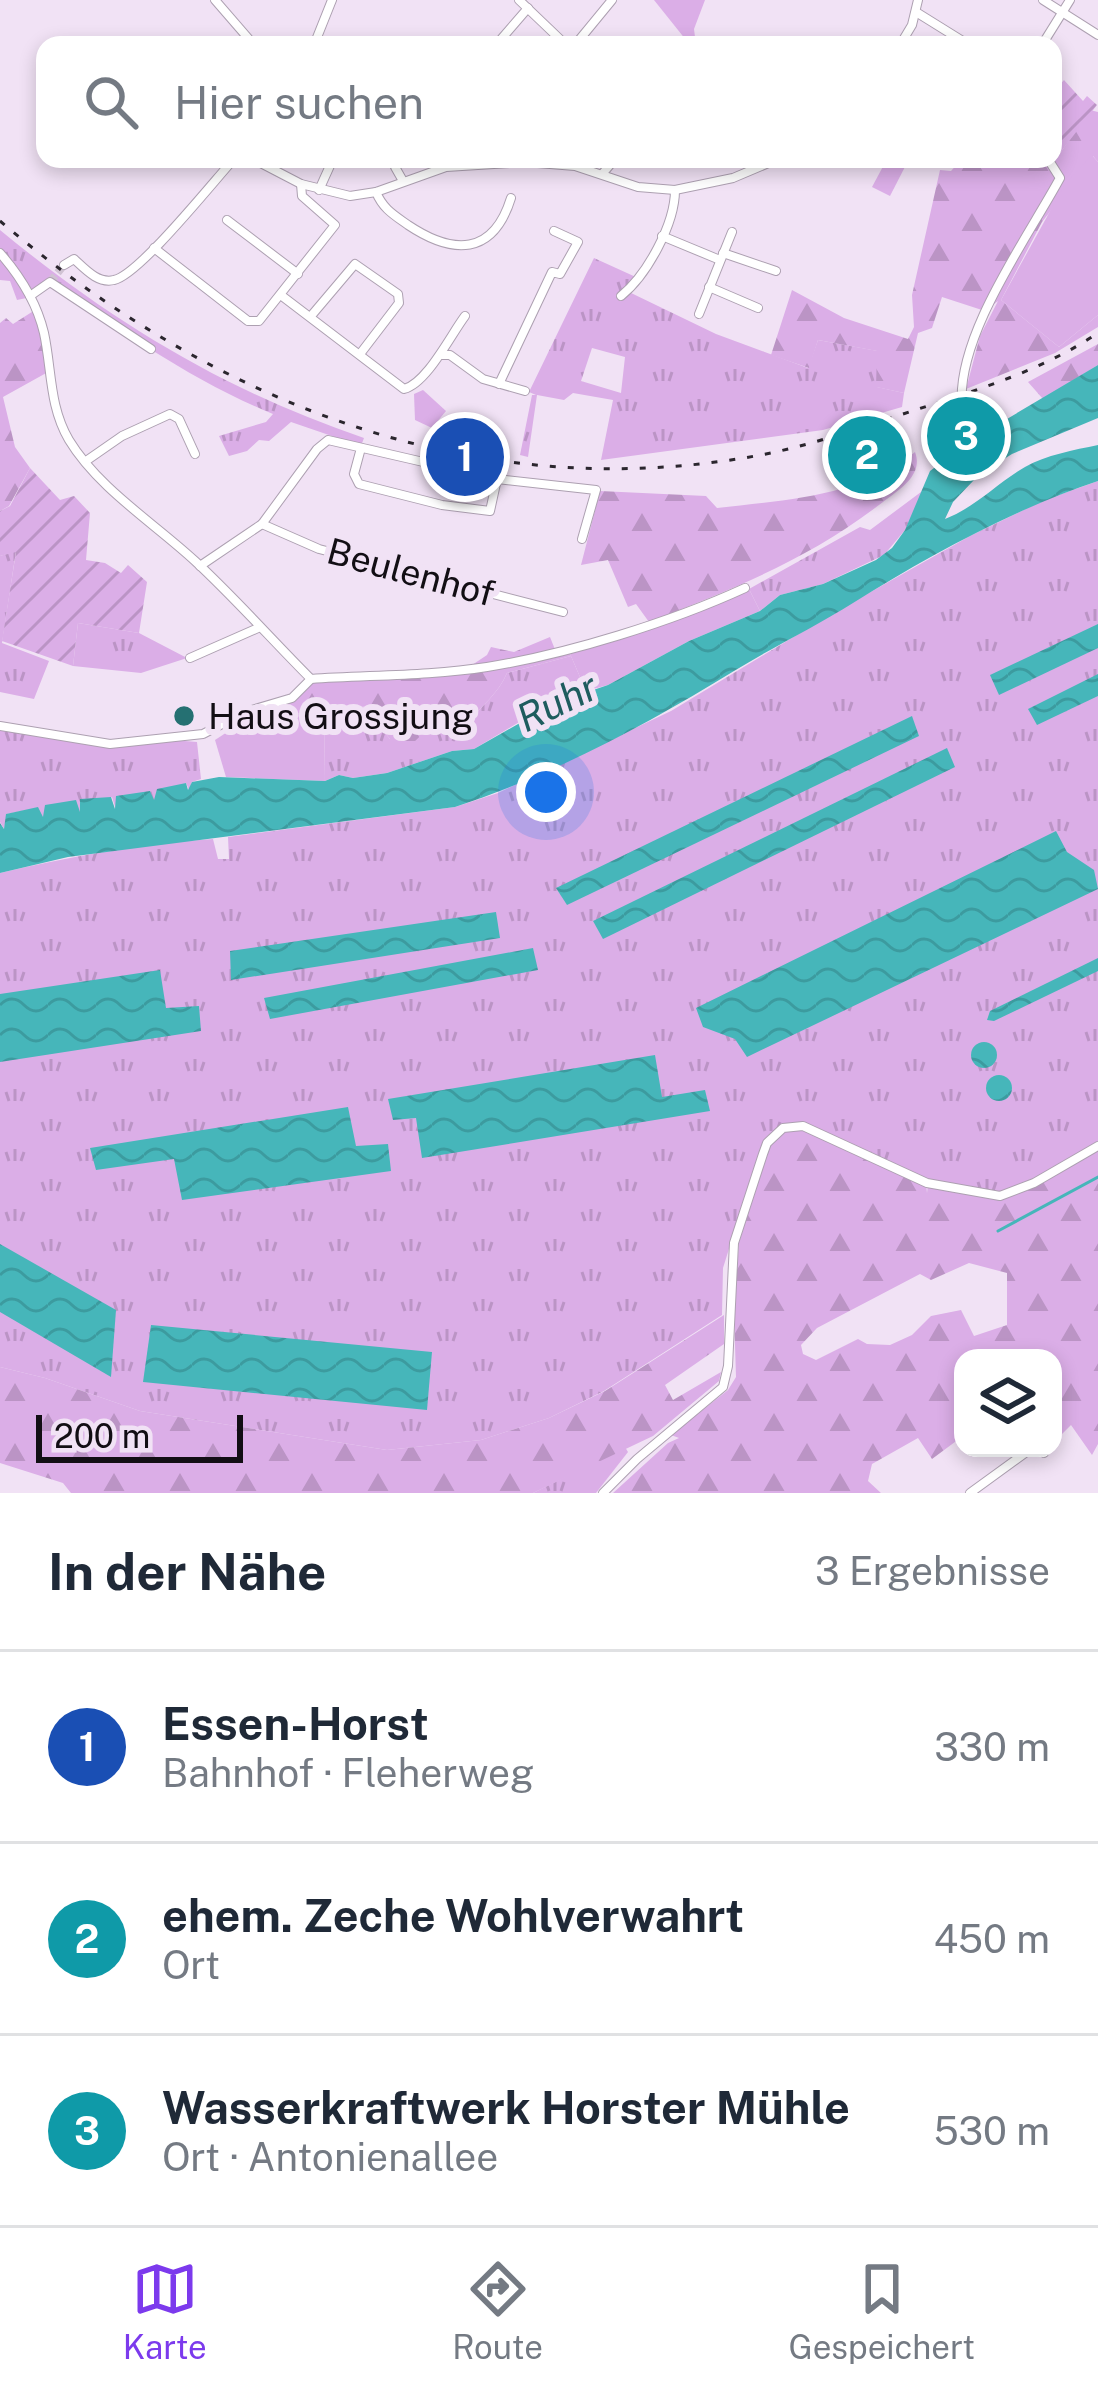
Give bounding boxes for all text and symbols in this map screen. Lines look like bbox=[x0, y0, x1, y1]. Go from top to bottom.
search box bbox=[36, 36, 1062, 168]
icon: search bbox=[78, 69, 144, 135]
text: Hier suchen bbox=[174, 76, 424, 129]
pin: 3 bbox=[927, 391, 1005, 481]
pin: 2 bbox=[828, 410, 906, 500]
pin: 1 bbox=[426, 412, 504, 502]
street label: Beulenhof bbox=[323, 530, 499, 614]
water label: Ruhr bbox=[509, 663, 605, 741]
place label: Haus Grossjung bbox=[208, 695, 474, 737]
marker: Haus Grossjung bbox=[171, 703, 197, 729]
your location bbox=[516, 762, 576, 822]
map controls bbox=[954, 1349, 1062, 1457]
button: layers bbox=[954, 1349, 1062, 1457]
scale bar bbox=[36, 1409, 243, 1462]
text: 200 m bbox=[54, 1417, 150, 1455]
text: In der Nähe bbox=[48, 1542, 326, 1601]
text: 3 Ergebnisse bbox=[815, 1548, 1050, 1594]
text: Essen-Horst bbox=[162, 1697, 429, 1750]
text: 1 bbox=[79, 1724, 95, 1770]
text: 330 m bbox=[934, 1724, 1050, 1770]
text: Bahnhof · Fleherweg bbox=[162, 1750, 534, 1796]
text: ehem. Zeche Wohlverwahrt bbox=[162, 1889, 744, 1942]
text: 2 bbox=[75, 1916, 99, 1962]
text: 450 m bbox=[934, 1916, 1050, 1962]
text: Ort bbox=[162, 1942, 220, 1988]
text: Wasserkraftwerk Horster Mühle bbox=[162, 2081, 850, 2134]
text: 3 bbox=[74, 2108, 100, 2154]
text: 530 m bbox=[934, 2108, 1050, 2154]
text: Ort · Antonienallee bbox=[162, 2134, 498, 2180]
tab: Karte bbox=[123, 2256, 207, 2366]
tab: Route bbox=[452, 2256, 543, 2366]
tab: Gespeichert bbox=[789, 2256, 975, 2366]

